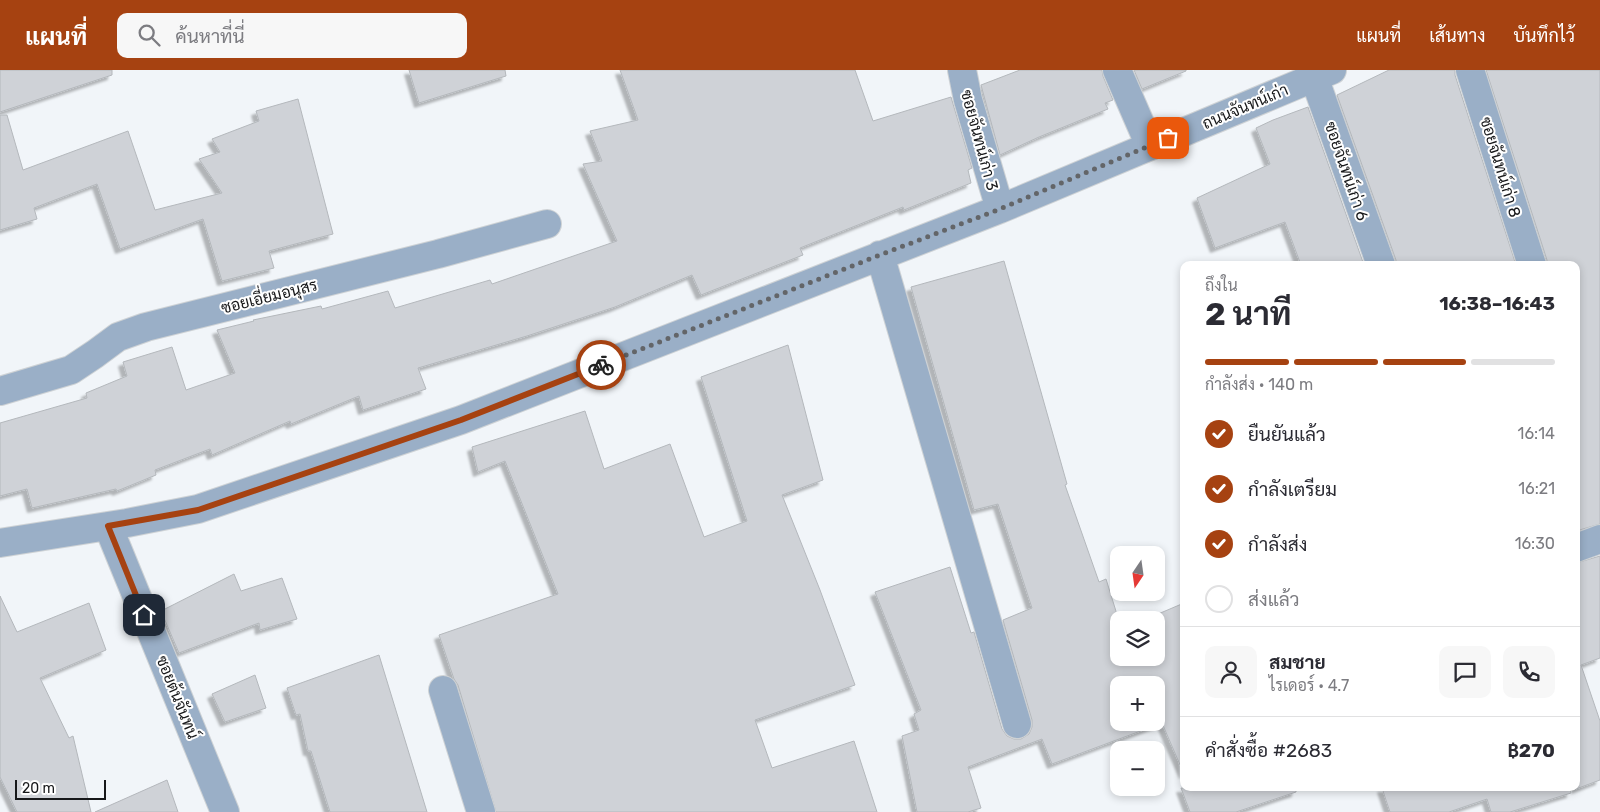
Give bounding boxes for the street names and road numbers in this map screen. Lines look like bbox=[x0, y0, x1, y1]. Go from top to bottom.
street label: ถนนจันทน์เก่า bbox=[1198, 77, 1291, 133]
street label: ซอยจันทน์เก่า 3 bbox=[957, 87, 1005, 193]
street label: ซอยจันทน์เก่า 8 bbox=[1476, 114, 1528, 220]
street label: ซอยจันทน์เก่า 6 bbox=[1321, 118, 1375, 224]
street label: ซอยเอี่ยมอนุสร bbox=[218, 270, 320, 320]
street label: ซอยต้นจันทน์ bbox=[152, 652, 206, 742]

